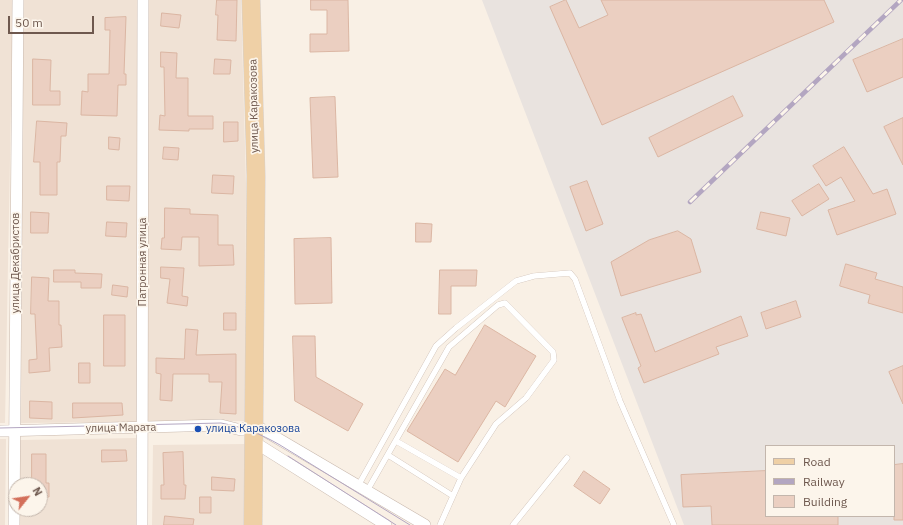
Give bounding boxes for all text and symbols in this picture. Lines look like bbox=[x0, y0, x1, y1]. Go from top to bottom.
scale bar bbox=[10, 8, 96, 34]
text: 50 m bbox=[15, 15, 43, 30]
street label: улица Каракозова bbox=[247, 59, 261, 153]
street label: улица Декабристов bbox=[9, 213, 23, 313]
street label: Патронная улица bbox=[136, 218, 150, 306]
street label: улица Марата bbox=[85, 421, 157, 435]
place label: улица Каракозова bbox=[206, 422, 300, 436]
marker: улица Каракозова bbox=[193, 424, 203, 434]
legend bbox=[765, 445, 895, 517]
text: Road bbox=[803, 454, 831, 469]
text: Railway bbox=[803, 474, 845, 489]
north arrow bbox=[8, 477, 48, 517]
text: N bbox=[29, 485, 46, 498]
text: Building bbox=[803, 494, 847, 509]

